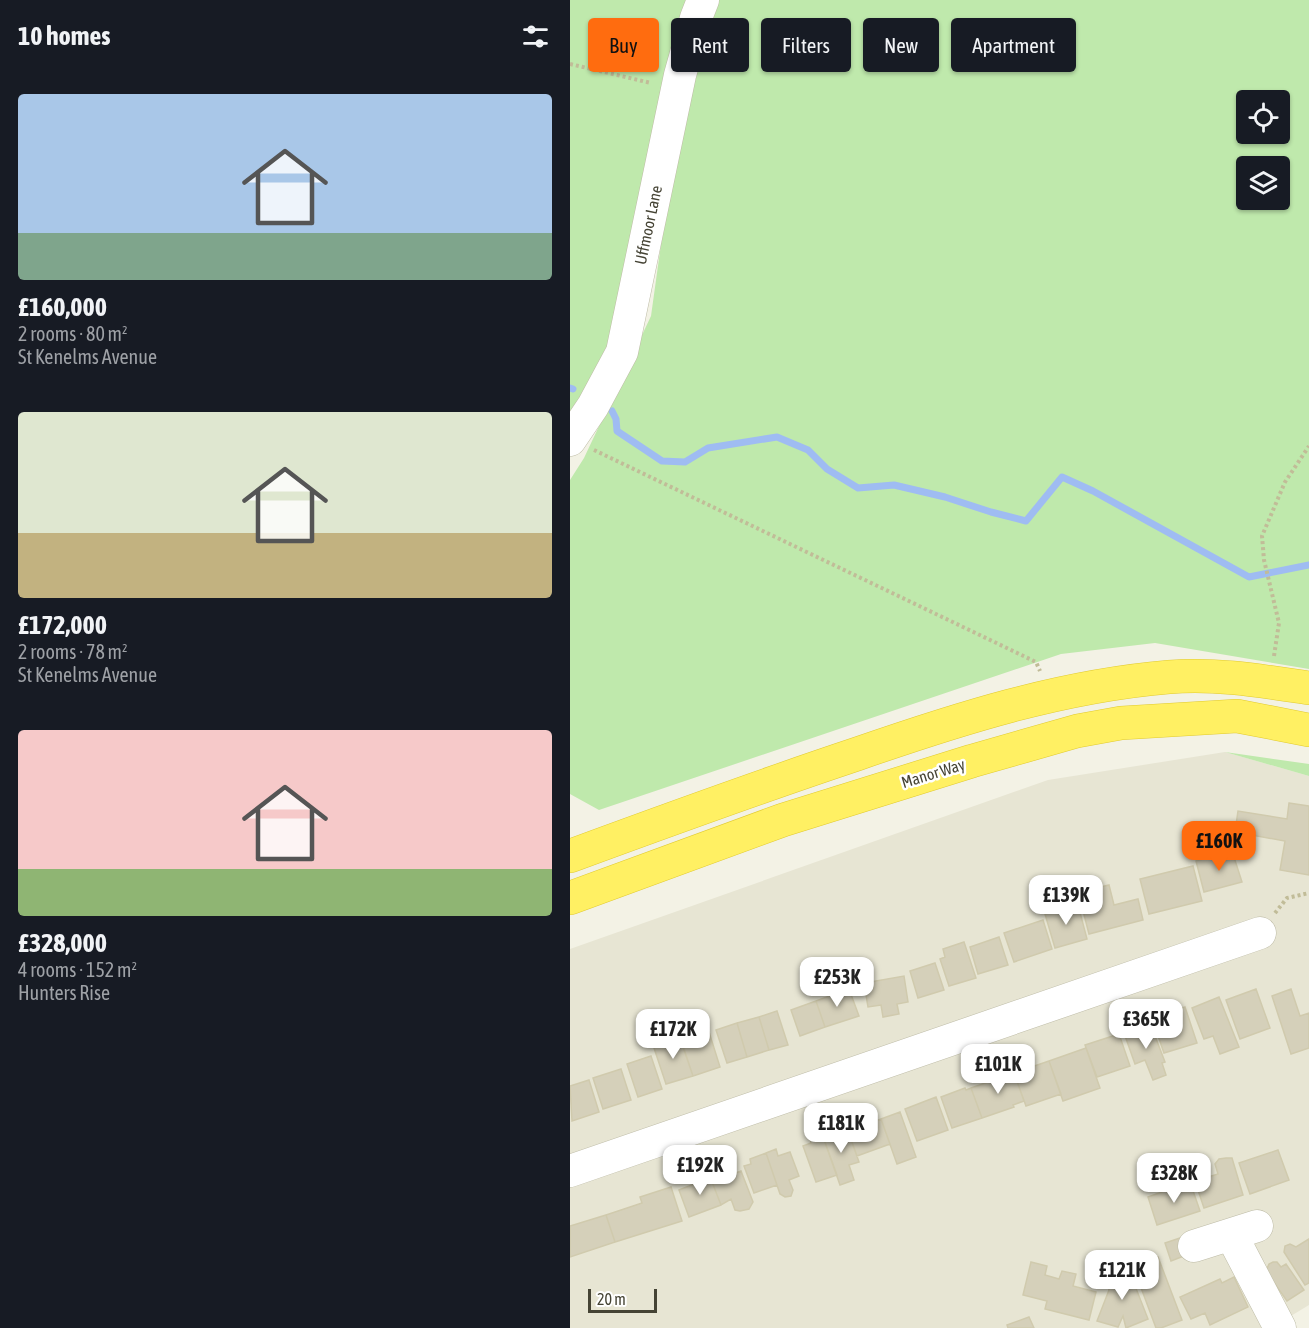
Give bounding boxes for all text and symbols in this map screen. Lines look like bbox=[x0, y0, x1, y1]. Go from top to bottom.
chip: Buy bbox=[588, 18, 659, 72]
chip: Rent bbox=[671, 18, 749, 72]
chip: Filters bbox=[761, 18, 851, 72]
chip: New bbox=[863, 18, 939, 72]
chip: Apartment bbox=[951, 18, 1076, 72]
icon: filters bbox=[519, 20, 552, 53]
text: 10 homes bbox=[18, 21, 111, 51]
map controls bbox=[1236, 90, 1290, 210]
button: locate bbox=[1236, 90, 1290, 144]
icon: home bbox=[231, 133, 339, 241]
button: layers bbox=[1236, 156, 1290, 210]
street label: Uffmoor Lane bbox=[631, 184, 665, 266]
text: £160,000 bbox=[18, 292, 107, 322]
text: 2 rooms · 80 m² bbox=[18, 322, 128, 345]
text: St Kenelms Avenue bbox=[18, 345, 157, 368]
icon: home bbox=[231, 451, 339, 559]
text: £172,000 bbox=[18, 610, 107, 640]
text: 2 rooms · 78 m² bbox=[18, 640, 128, 663]
text: St Kenelms Avenue bbox=[18, 663, 157, 686]
street label: Manor Way bbox=[899, 755, 968, 792]
icon: home bbox=[231, 769, 339, 877]
pin: £160K bbox=[1177, 821, 1261, 872]
text: £160K bbox=[1196, 829, 1242, 852]
pin: £139K bbox=[1024, 875, 1108, 926]
text: £139K bbox=[1043, 883, 1089, 906]
text: £328,000 bbox=[18, 928, 107, 958]
pin: £253K bbox=[795, 957, 879, 1008]
text: 4 rooms · 152 m² bbox=[18, 958, 137, 981]
text: £253K bbox=[814, 965, 860, 988]
text: Hunters Rise bbox=[18, 981, 110, 1004]
pin: £365K bbox=[1104, 999, 1188, 1050]
text: £365K bbox=[1123, 1007, 1169, 1030]
pin: £172K bbox=[631, 1009, 715, 1060]
text: £172K bbox=[650, 1017, 696, 1040]
pin: £101K bbox=[956, 1044, 1040, 1095]
text: £101K bbox=[975, 1052, 1021, 1075]
pin: £181K bbox=[799, 1103, 883, 1154]
text: £181K bbox=[818, 1111, 864, 1134]
pin: £192K bbox=[658, 1145, 742, 1196]
text: £192K bbox=[677, 1153, 723, 1176]
pin: £328K bbox=[1132, 1153, 1216, 1204]
text: £328K bbox=[1151, 1161, 1197, 1184]
pin: £121K bbox=[1080, 1250, 1164, 1301]
text: £121K bbox=[1099, 1258, 1145, 1281]
scale bar bbox=[588, 1286, 657, 1314]
text: 20 m bbox=[597, 1290, 626, 1308]

